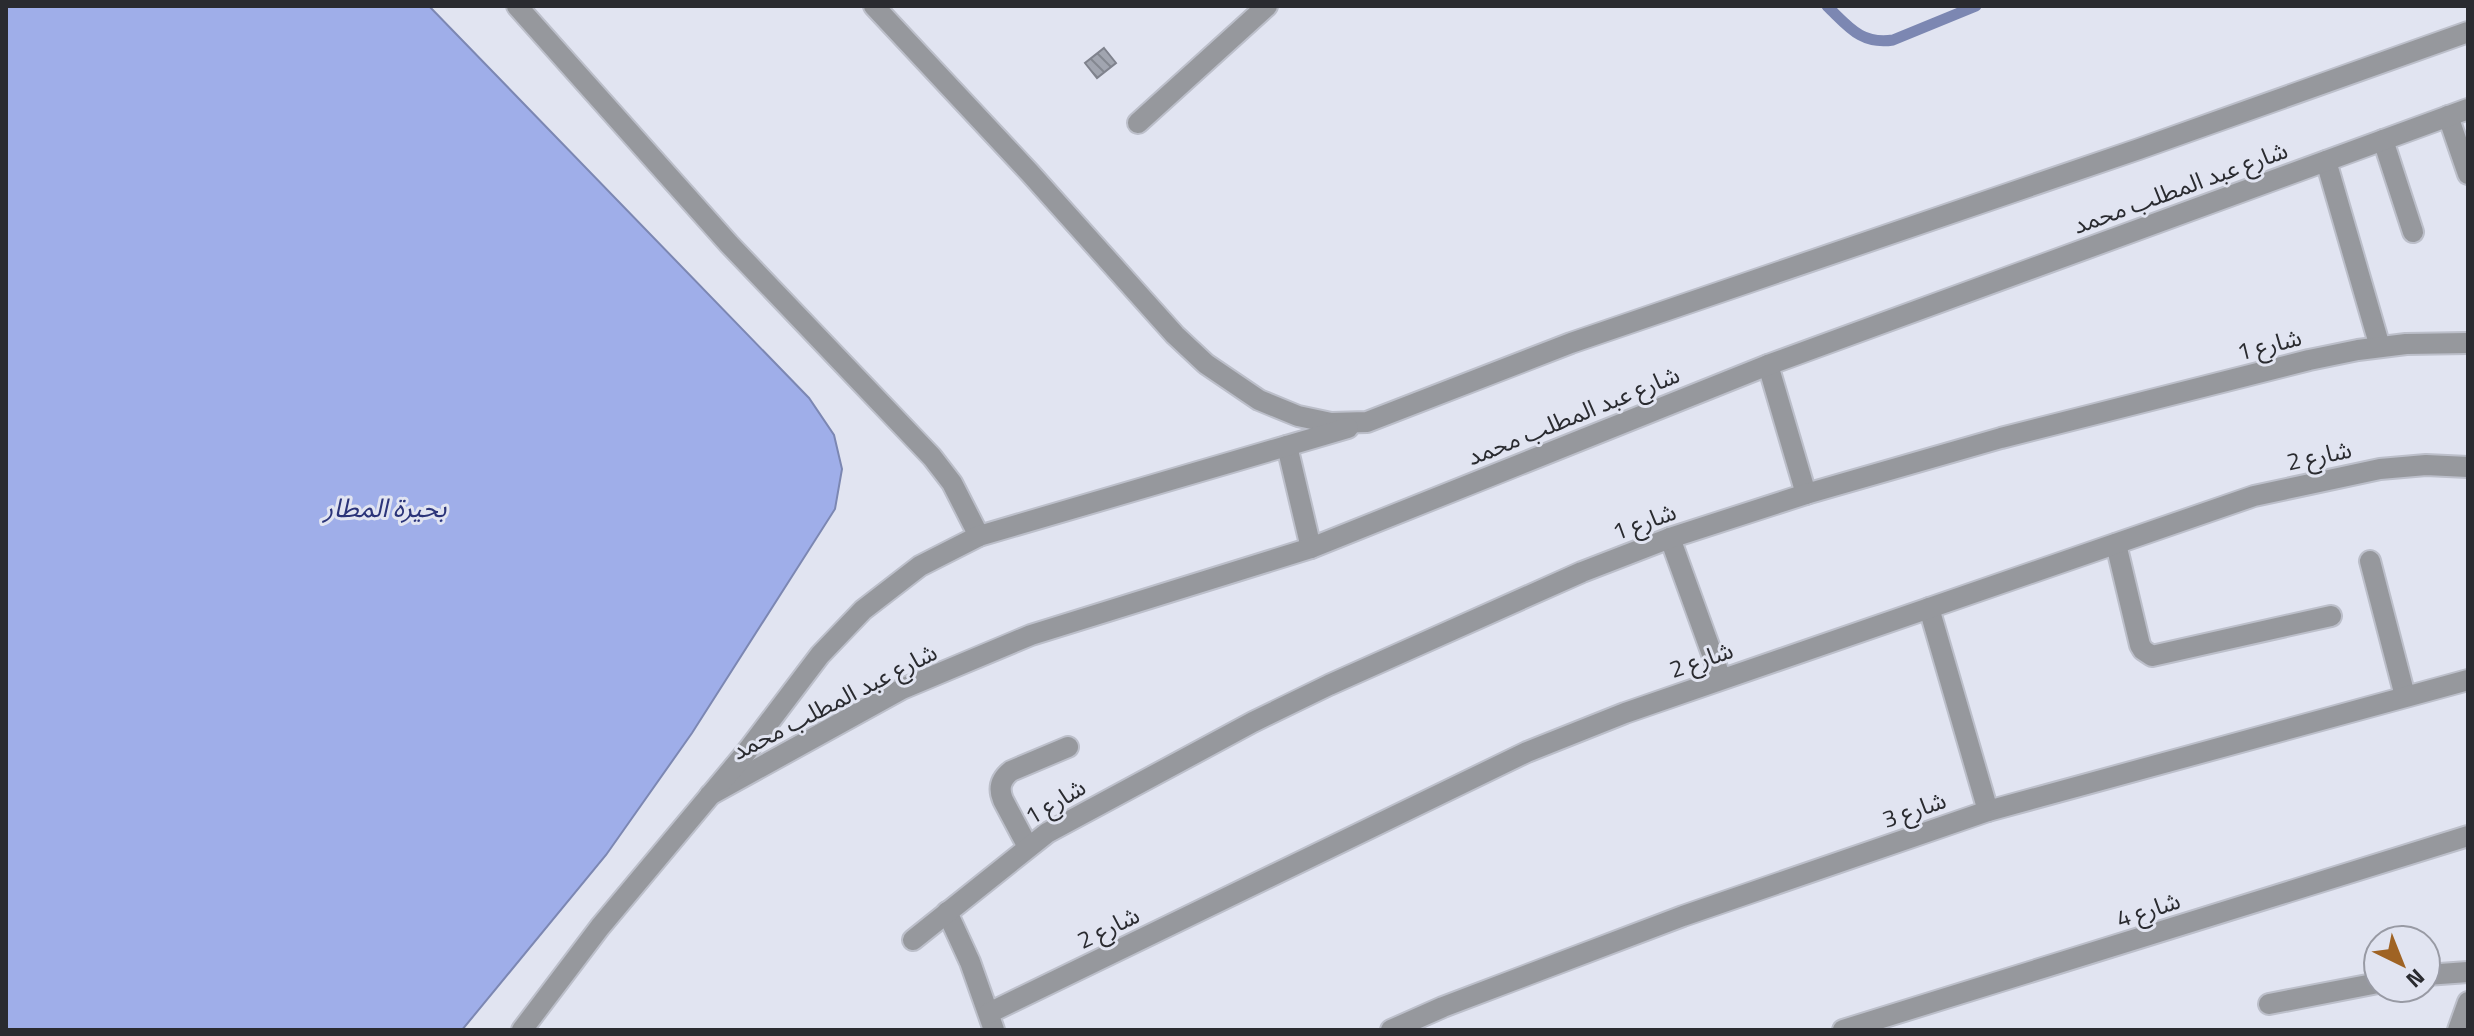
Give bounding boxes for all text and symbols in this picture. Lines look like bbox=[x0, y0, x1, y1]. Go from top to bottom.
street label: شارع عبد المطلب محمد bbox=[2067, 131, 2293, 243]
street label: شارع 1 bbox=[2233, 319, 2305, 369]
street label: شارع عبد المطلب محمد bbox=[1461, 356, 1685, 474]
street label: شارع 2 bbox=[2283, 431, 2355, 479]
water label: بحيرة المطار bbox=[322, 488, 447, 527]
street label: شارع 1 bbox=[1607, 493, 1681, 549]
street label: شارع 2 bbox=[1664, 631, 1738, 687]
street label: شارع عبد المطلب محمد bbox=[725, 634, 943, 768]
street label: شارع 1 bbox=[1018, 769, 1092, 833]
street label: شارع 3 bbox=[1877, 781, 1951, 837]
street label: شارع 4 bbox=[2111, 882, 2185, 936]
street label: شارع 2 bbox=[1071, 896, 1145, 958]
north arrow bbox=[2362, 924, 2442, 1004]
text: N bbox=[2398, 961, 2433, 996]

